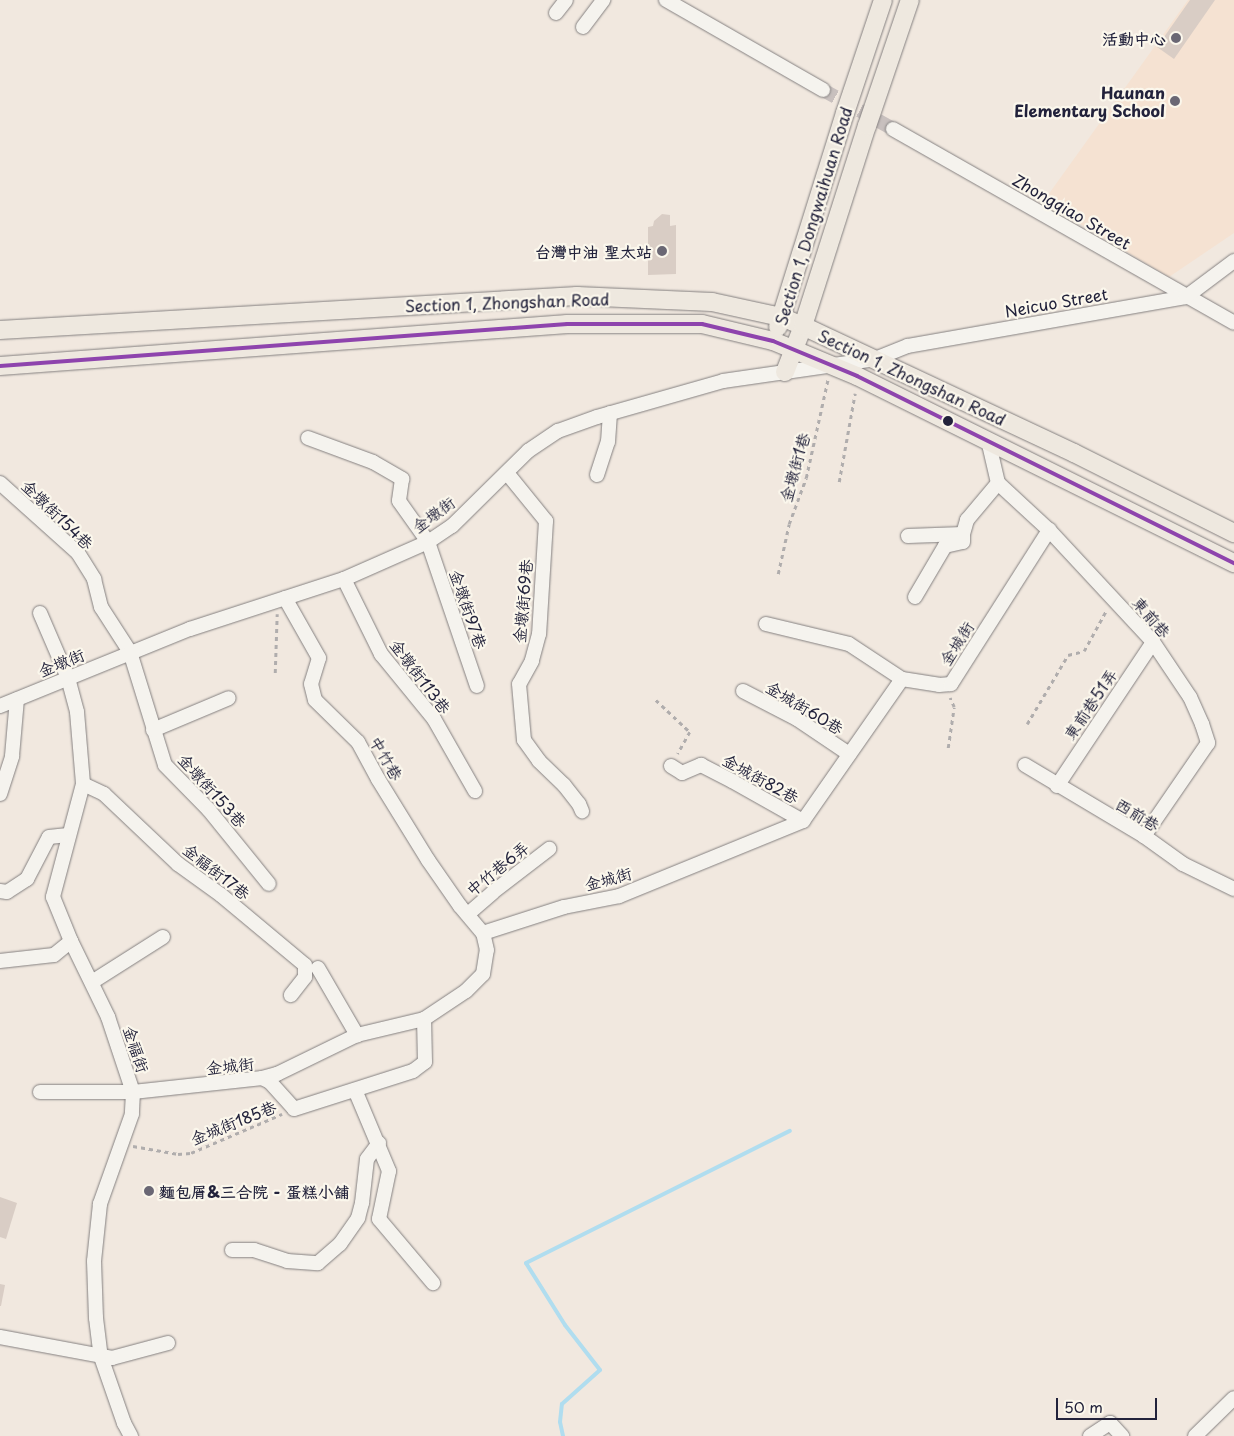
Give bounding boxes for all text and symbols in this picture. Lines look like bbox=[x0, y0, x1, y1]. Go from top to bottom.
place label: 活動中心 bbox=[1102, 28, 1166, 48]
marker: 活動中心 bbox=[1170, 32, 1182, 44]
place label: Haunan Elementary School bbox=[1014, 82, 1165, 120]
marker: Haunan Elementary School bbox=[1169, 95, 1181, 107]
street label: Section 1, Dongwaihuan Road bbox=[771, 104, 855, 328]
street label: Zhongqiao Street bbox=[1010, 169, 1134, 253]
place label: 台灣中油 聖太站 bbox=[535, 241, 652, 261]
marker: 台灣中油 聖太站 bbox=[656, 245, 668, 257]
street label: Neicuo Street bbox=[1003, 283, 1109, 321]
street label: Section 1, Zhongshan Road bbox=[404, 289, 610, 315]
street label: Section 1, Zhongshan Road bbox=[815, 325, 1009, 429]
unlabelled marker bbox=[943, 416, 953, 426]
street label: 金墩街1巷 bbox=[775, 430, 813, 504]
street label: 金墩街154巷 bbox=[18, 475, 98, 553]
street label: 金墩街 bbox=[408, 492, 458, 536]
street label: 金墩街69巷 bbox=[509, 558, 535, 644]
street label: 金墩街97巷 bbox=[447, 567, 491, 651]
street label: 東前巷 bbox=[1129, 593, 1175, 641]
street label: 金城街 bbox=[935, 618, 977, 668]
street label: 金墩街113巷 bbox=[387, 635, 455, 717]
street label: 金墩街 bbox=[35, 644, 87, 680]
street label: 東前巷51弄 bbox=[1059, 665, 1121, 743]
street label: 金城街60巷 bbox=[763, 676, 847, 738]
street label: 中竹巷 bbox=[367, 732, 407, 784]
street label: 金墩街153巷 bbox=[175, 749, 251, 831]
street label: 金城街82巷 bbox=[720, 749, 802, 807]
street label: 西前巷 bbox=[1112, 793, 1164, 835]
street label: 中竹巷6弄 bbox=[462, 837, 532, 899]
street label: 金福街17巷 bbox=[180, 839, 254, 903]
street label: 金城街 bbox=[582, 863, 634, 893]
street label: 金福街 bbox=[120, 1023, 154, 1075]
street label: 金城街 bbox=[205, 1053, 255, 1077]
street label: 金城街185巷 bbox=[187, 1096, 279, 1148]
place label: 麵包屑&三合院 - 蛋糕小舖 bbox=[159, 1181, 350, 1201]
marker: 麵包屑&三合院 - 蛋糕小舖 bbox=[143, 1185, 155, 1197]
scale bar bbox=[1059, 1388, 1160, 1420]
text: 50 m bbox=[1064, 1395, 1103, 1418]

